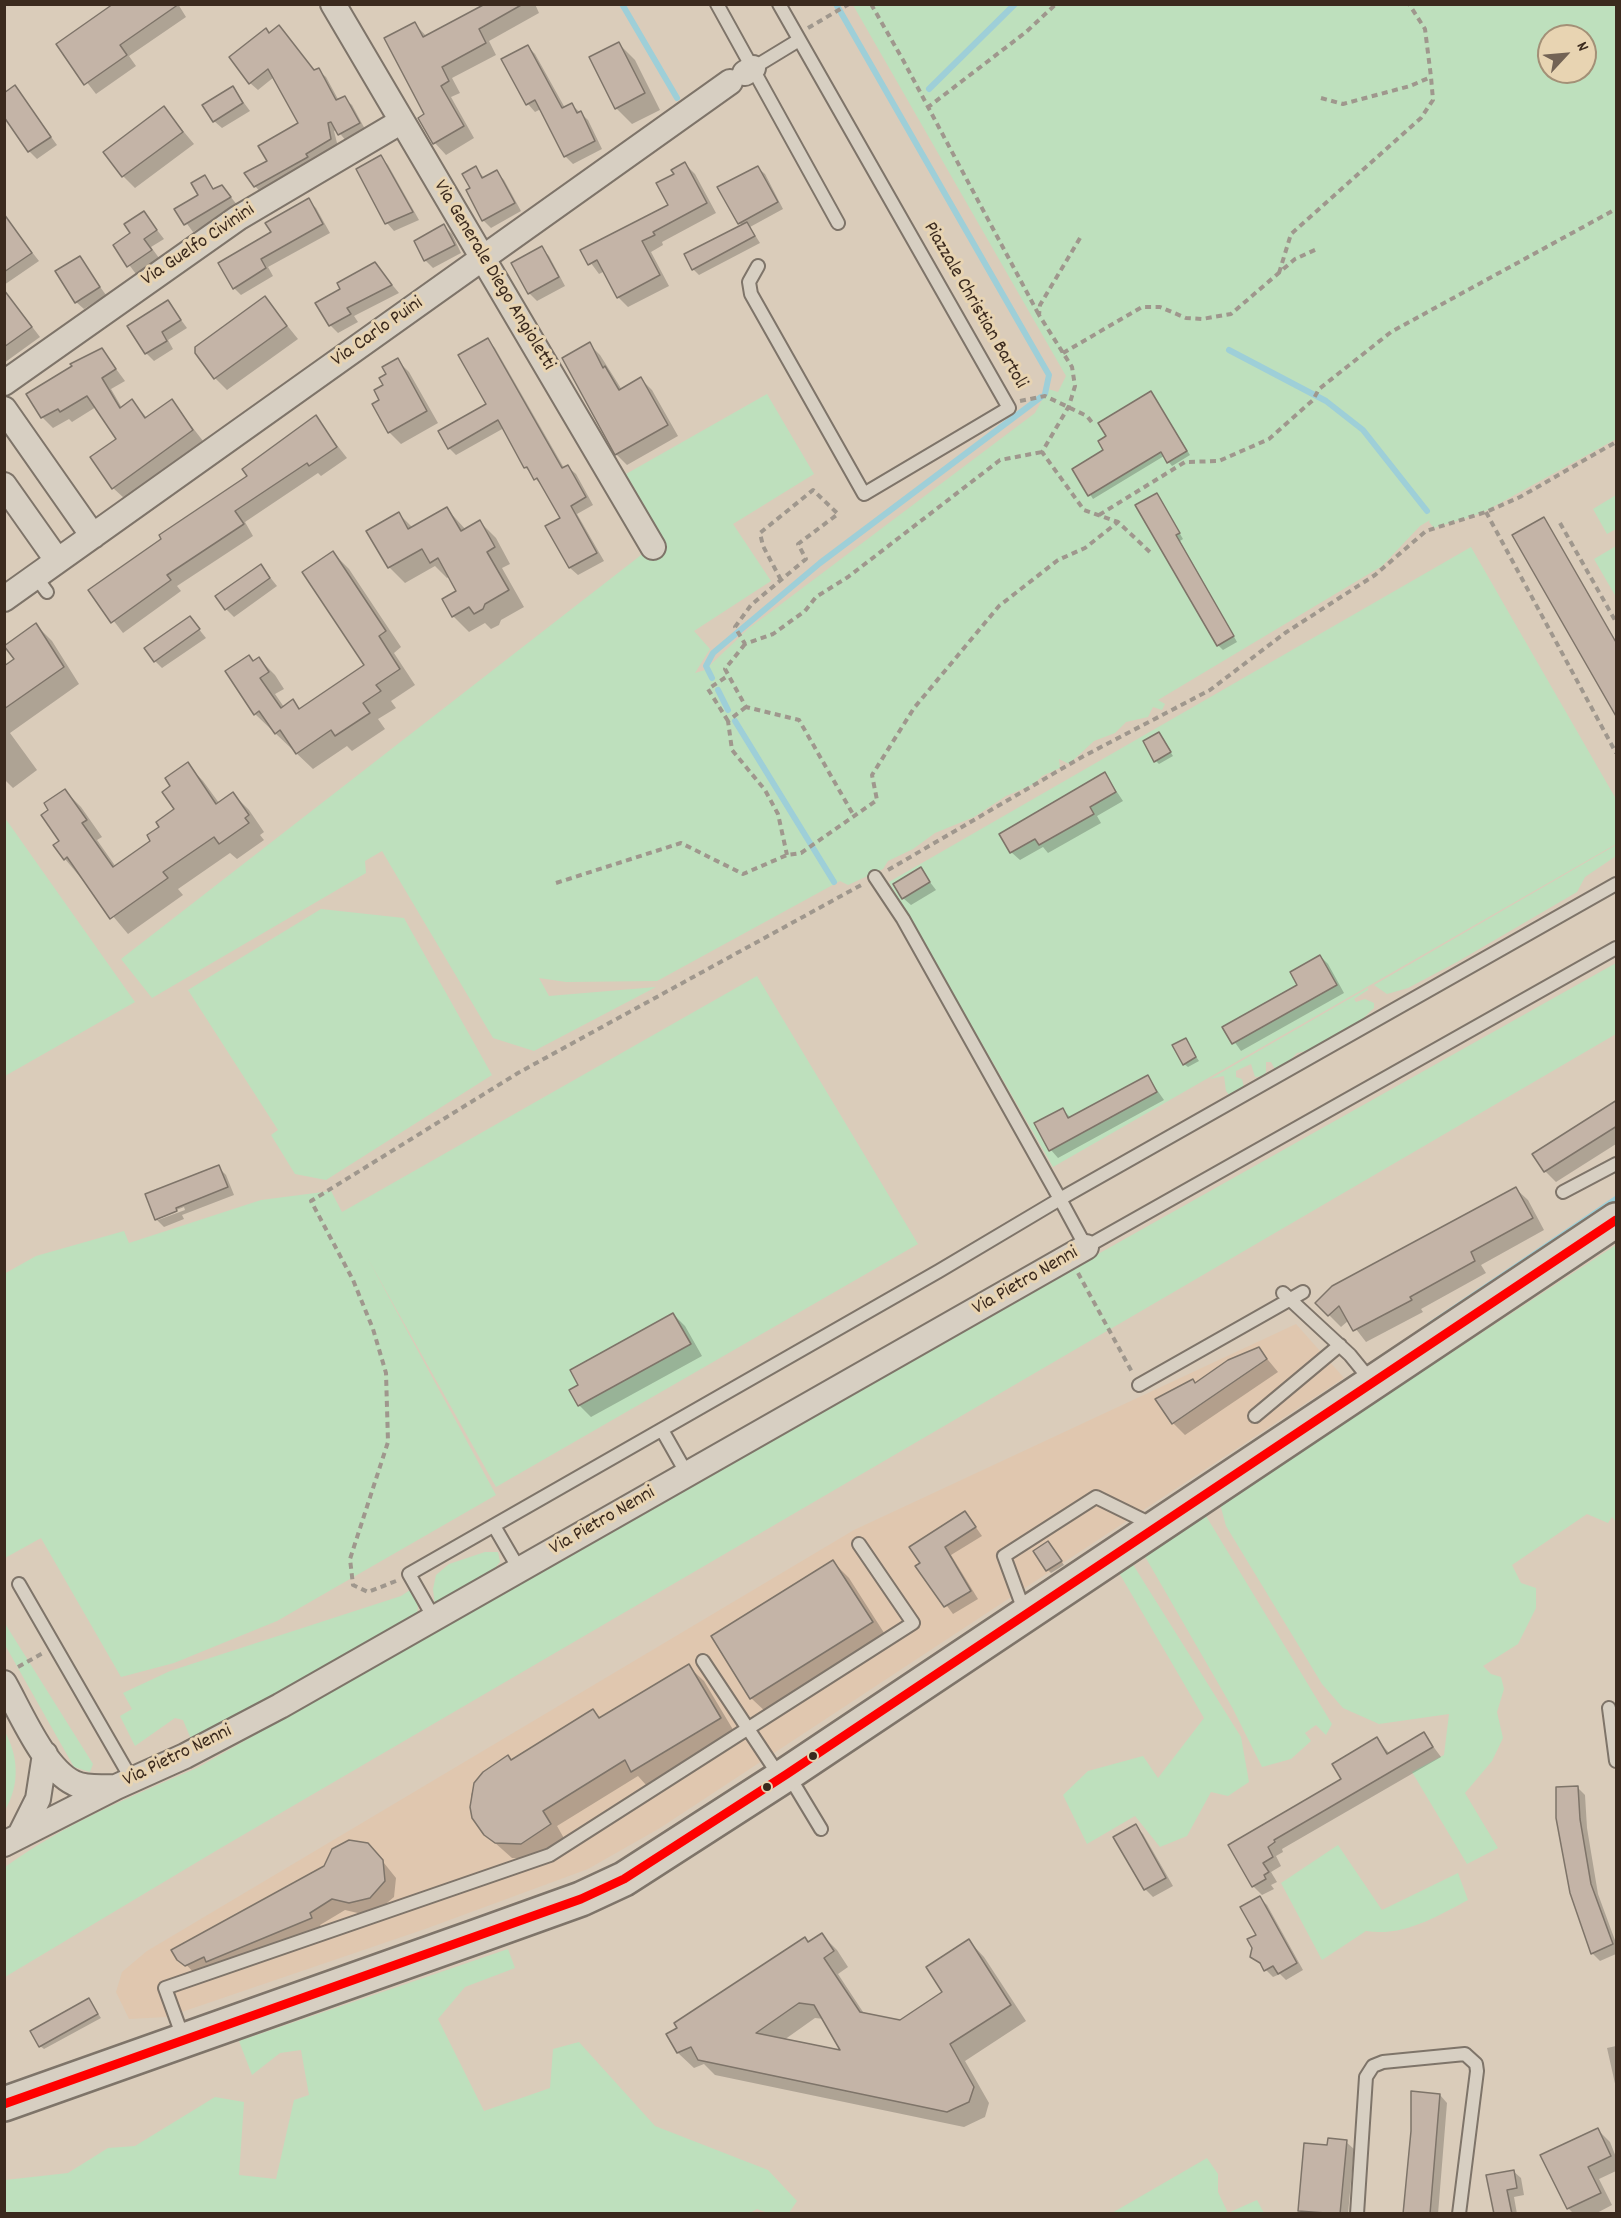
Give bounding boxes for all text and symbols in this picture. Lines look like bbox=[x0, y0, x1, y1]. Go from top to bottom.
north arrow bbox=[1537, 24, 1597, 84]
text: N bbox=[1570, 38, 1594, 55]
street label: Via Generale Diego Angioletti bbox=[427, 177, 559, 375]
street label: Via Guelfo Civinini bbox=[138, 199, 260, 293]
street label: Piazzale Christian Bartoli bbox=[916, 218, 1032, 394]
street label: Via Carlo Puini bbox=[328, 293, 428, 373]
street label: Via Pietro Nenni bbox=[969, 1242, 1083, 1322]
street label: Via Pietro Nenni bbox=[546, 1482, 660, 1562]
street label: Via Pietro Nenni bbox=[120, 1720, 236, 1794]
unlabelled marker bbox=[807, 1750, 819, 1762]
unlabelled marker bbox=[761, 1781, 773, 1793]

